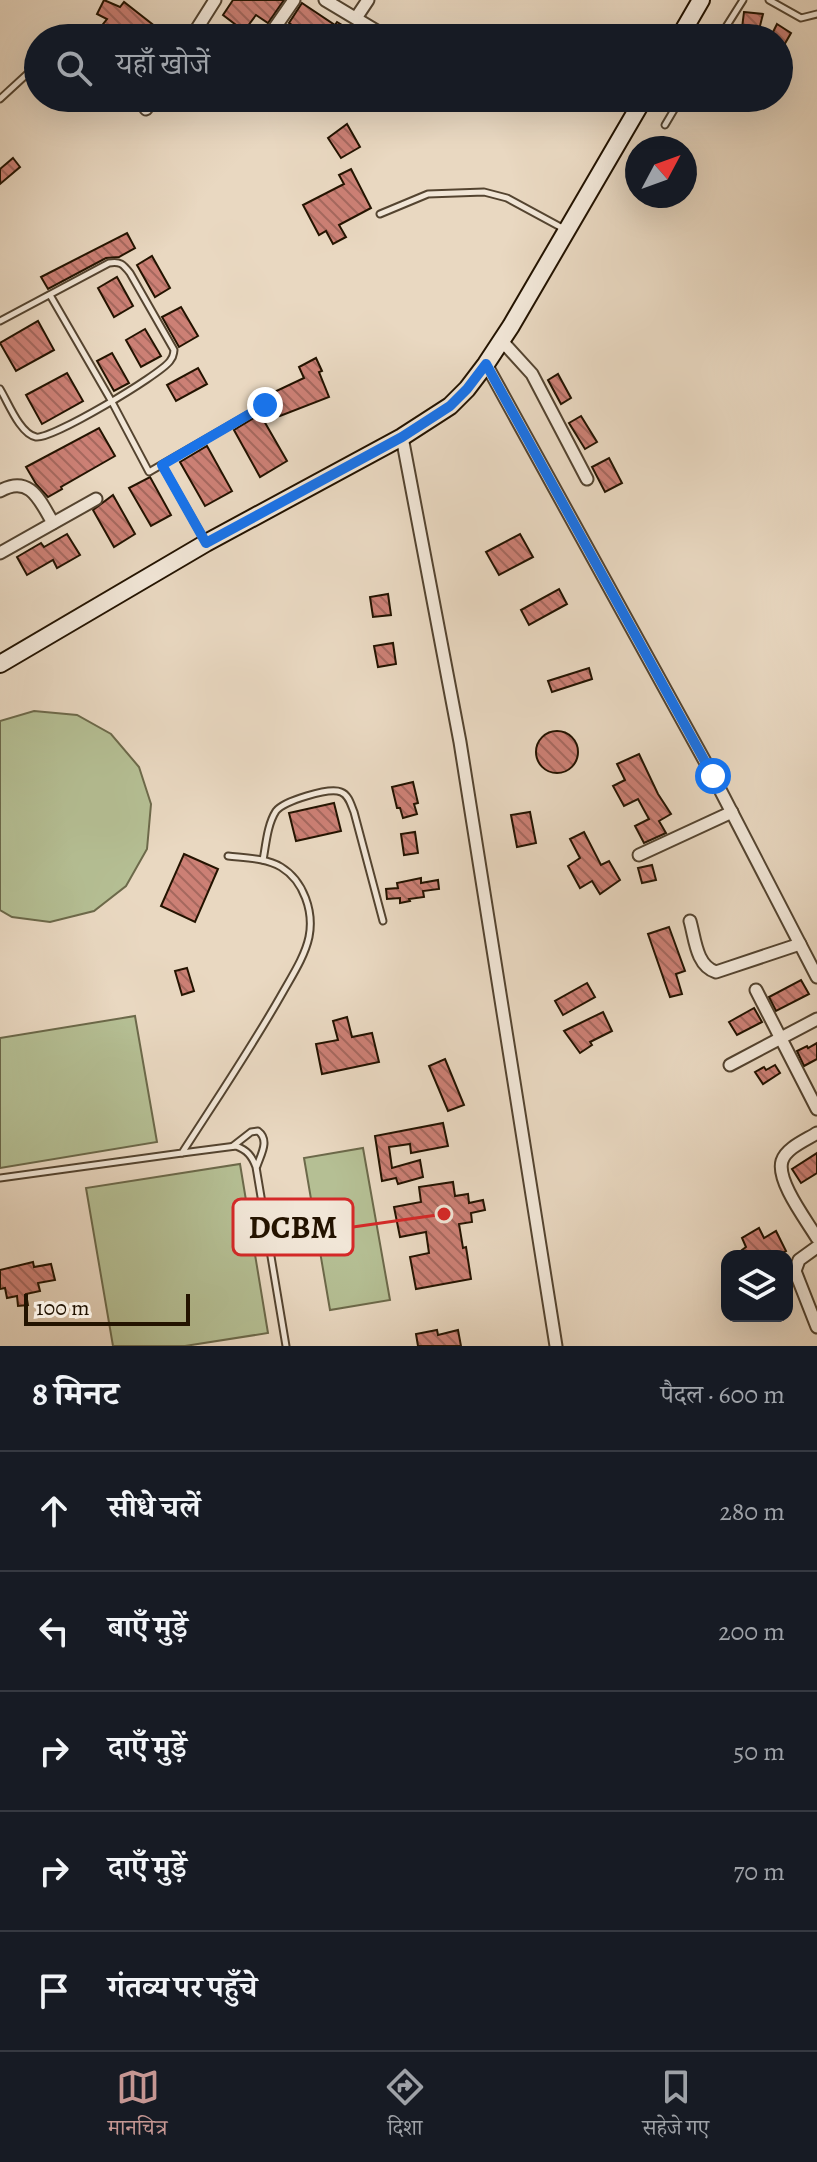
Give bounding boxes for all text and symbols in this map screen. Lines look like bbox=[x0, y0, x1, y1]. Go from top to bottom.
search box bbox=[24, 24, 793, 112]
text: यहाँ खोजें bbox=[116, 44, 210, 84]
icon: search bbox=[52, 46, 96, 90]
north arrow bbox=[625, 136, 697, 208]
route end bbox=[247, 387, 283, 423]
route start bbox=[695, 758, 731, 794]
callout: DCBM bbox=[233, 1199, 353, 1255]
text: DCBM bbox=[249, 1205, 338, 1249]
map controls bbox=[721, 1250, 793, 1322]
button: layers bbox=[721, 1250, 793, 1322]
scale bar bbox=[24, 1290, 190, 1326]
text: 100 m bbox=[36, 1293, 90, 1323]
text: 8 मिनट bbox=[32, 1370, 119, 1417]
text: पैदल · 600 m bbox=[661, 1377, 785, 1412]
text: सीधे चलें bbox=[108, 1487, 200, 1527]
icon: ahead bbox=[32, 1489, 76, 1533]
text: 280 m bbox=[719, 1494, 785, 1529]
text: बाएँ मुड़ें bbox=[108, 1607, 188, 1647]
icon: left bbox=[32, 1609, 76, 1653]
text: 200 m bbox=[718, 1614, 785, 1649]
text: दाएँ मुड़ें bbox=[108, 1727, 187, 1767]
icon: right bbox=[32, 1729, 76, 1773]
text: 50 m bbox=[733, 1734, 785, 1769]
text: दाएँ मुड़ें bbox=[108, 1847, 187, 1887]
icon: right bbox=[32, 1849, 76, 1893]
text: 70 m bbox=[733, 1854, 785, 1889]
text: गंतव्य पर पहुँचे bbox=[108, 1967, 257, 2007]
icon: arrive bbox=[32, 1969, 76, 2013]
tab: मानचित्र bbox=[108, 2065, 167, 2149]
tab: दिशा bbox=[383, 2065, 427, 2149]
tab: सहेजे गए bbox=[642, 2065, 709, 2149]

